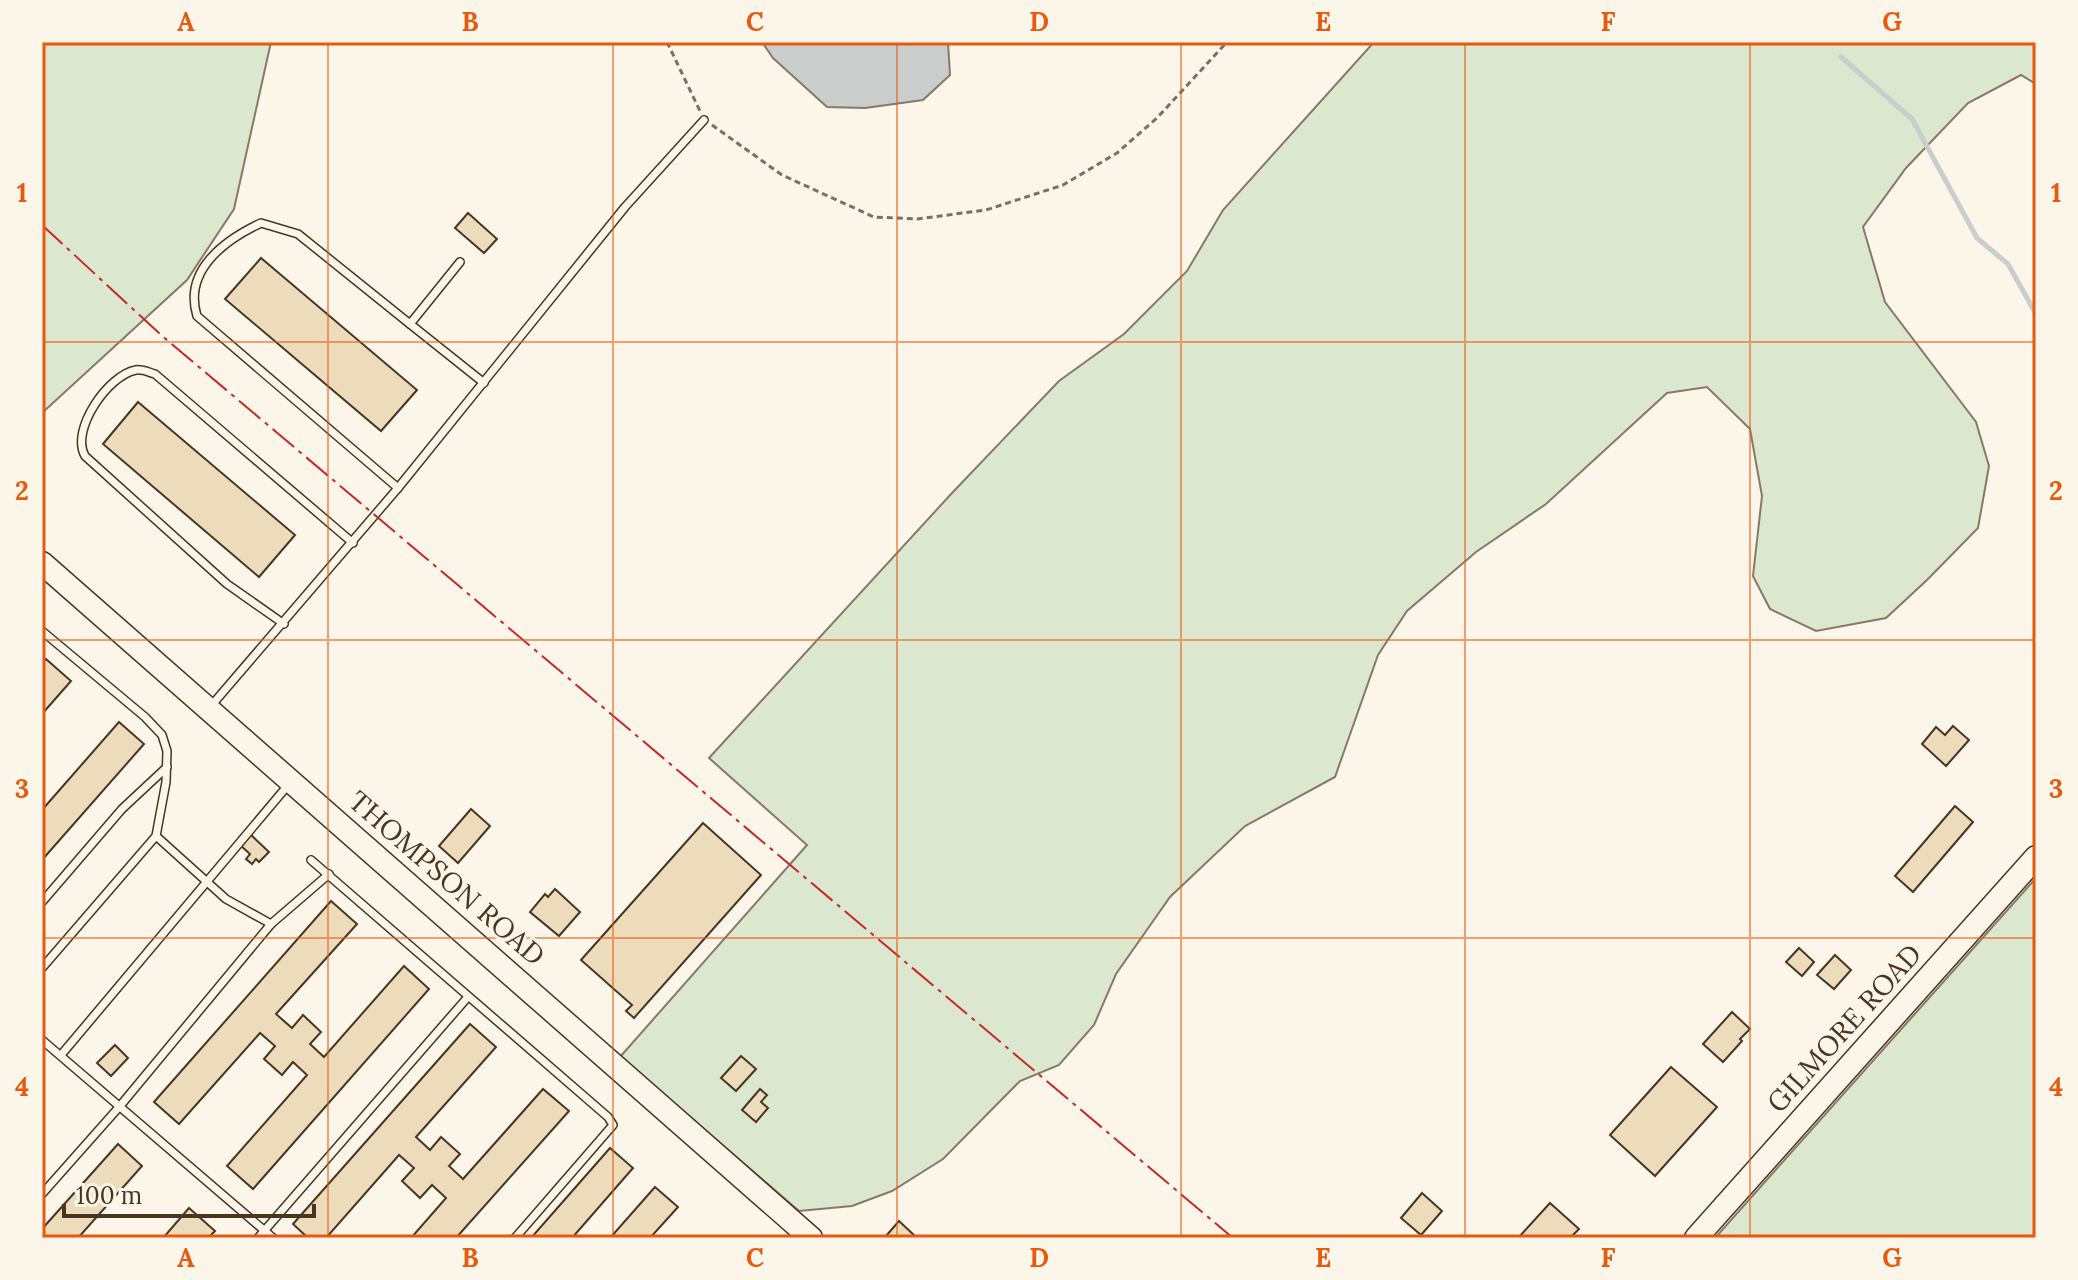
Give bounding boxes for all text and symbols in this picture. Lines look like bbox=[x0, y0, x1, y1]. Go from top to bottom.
text: A bbox=[177, 5, 195, 38]
text: B bbox=[461, 5, 479, 38]
text: C bbox=[746, 5, 764, 38]
text: D bbox=[1029, 5, 1049, 38]
text: E bbox=[1315, 5, 1331, 38]
text: F bbox=[1601, 5, 1616, 38]
text: G bbox=[1882, 5, 1902, 38]
text: 1 bbox=[17, 176, 27, 209]
text: 1 bbox=[2051, 176, 2061, 209]
text: 2 bbox=[15, 474, 29, 507]
text: 2 bbox=[2049, 474, 2063, 507]
text: 3 bbox=[15, 772, 29, 805]
text: 3 bbox=[2049, 772, 2063, 805]
street label: THOMPSON ROAD bbox=[341, 783, 553, 973]
street label: GILMORE ROAD bbox=[1759, 936, 1929, 1120]
text: 4 bbox=[15, 1070, 29, 1103]
text: 4 bbox=[2049, 1070, 2063, 1103]
scale bar bbox=[64, 1168, 314, 1218]
text: 100 m bbox=[76, 1180, 142, 1211]
text: A bbox=[177, 1241, 195, 1274]
text: B bbox=[461, 1241, 479, 1274]
text: C bbox=[746, 1241, 764, 1274]
text: D bbox=[1029, 1241, 1049, 1274]
text: E bbox=[1315, 1241, 1331, 1274]
text: F bbox=[1601, 1241, 1616, 1274]
text: G bbox=[1882, 1241, 1902, 1274]

